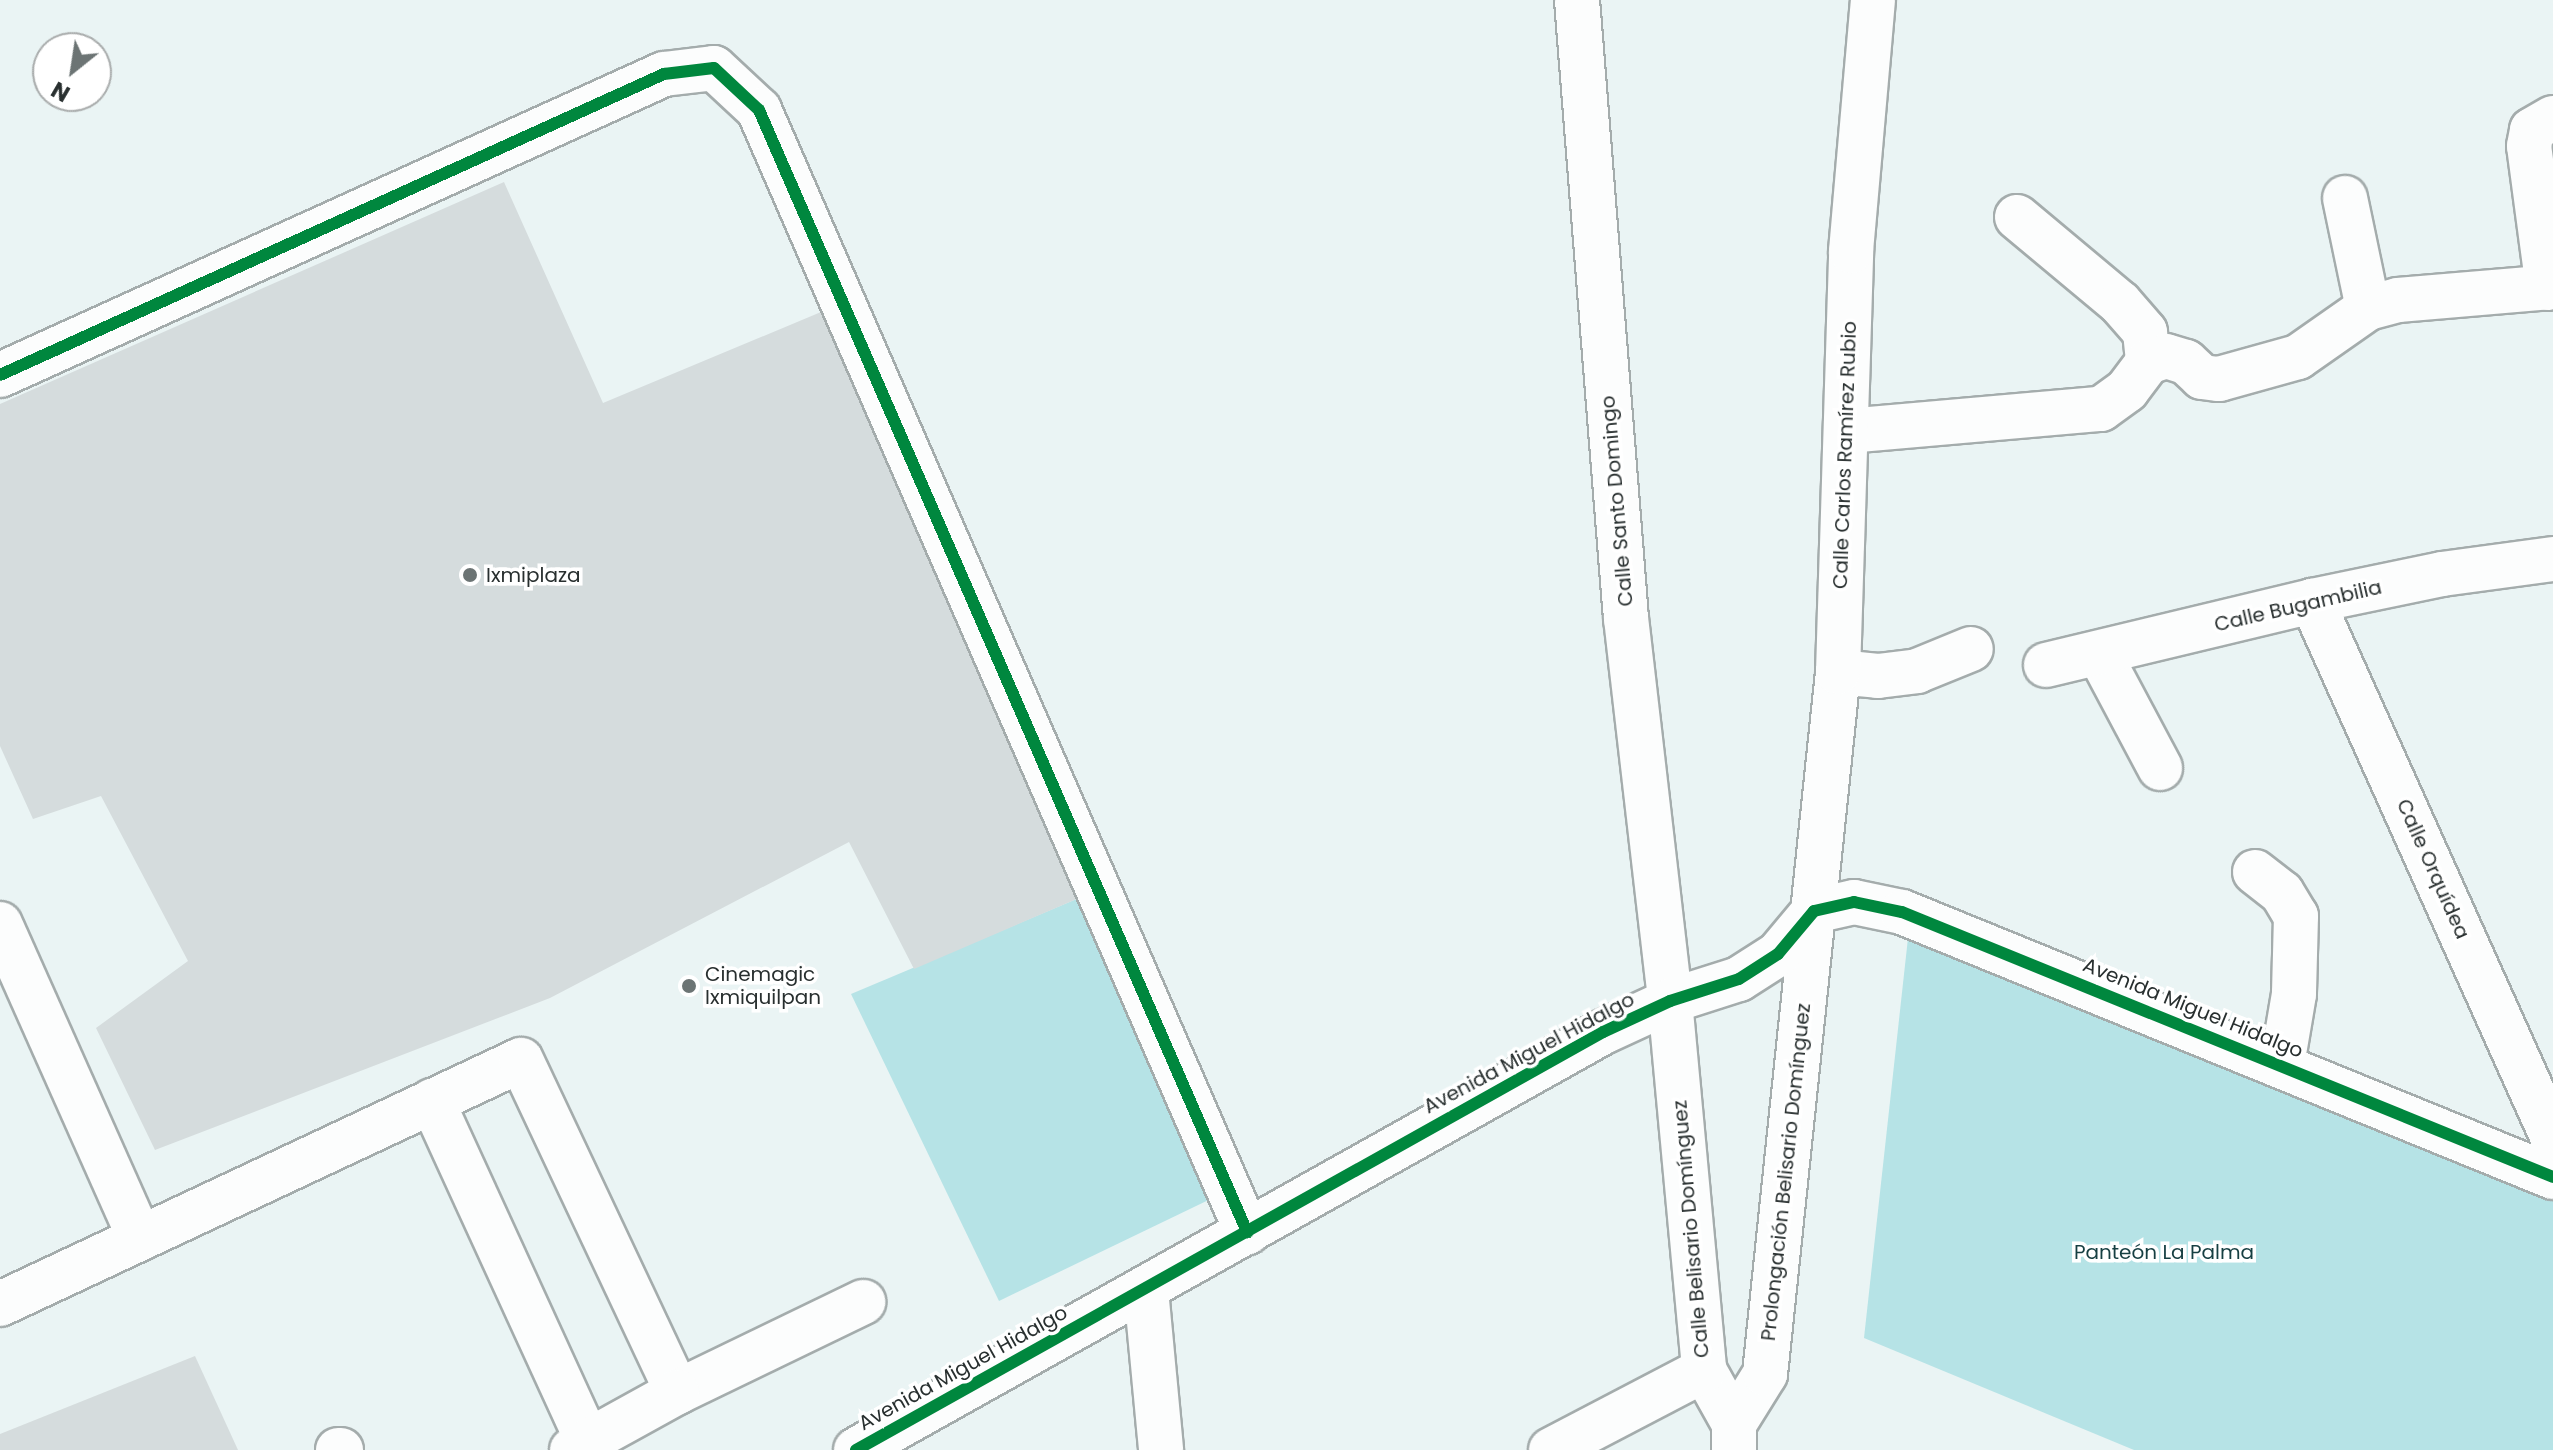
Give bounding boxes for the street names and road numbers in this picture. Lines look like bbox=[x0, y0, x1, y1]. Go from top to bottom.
street label: Calle Carlos Ramírez Rubio bbox=[1828, 321, 1862, 589]
street label: Calle Santo Domingo bbox=[1596, 395, 1638, 607]
street label: Calle Bugambilia bbox=[2212, 575, 2384, 637]
street label: Calle Orquídea bbox=[2391, 795, 2475, 943]
street label: Avenida Miguel Hidalgo bbox=[2079, 953, 2307, 1063]
street label: Avenida Miguel Hidalgo bbox=[1419, 987, 1639, 1119]
street label: Prolongación Belisario Domínguez bbox=[1756, 1002, 1816, 1342]
street label: Calle Belisario Domínguez bbox=[1668, 1099, 1714, 1359]
street label: Avenida Miguel Hidalgo bbox=[854, 1300, 1072, 1436]

